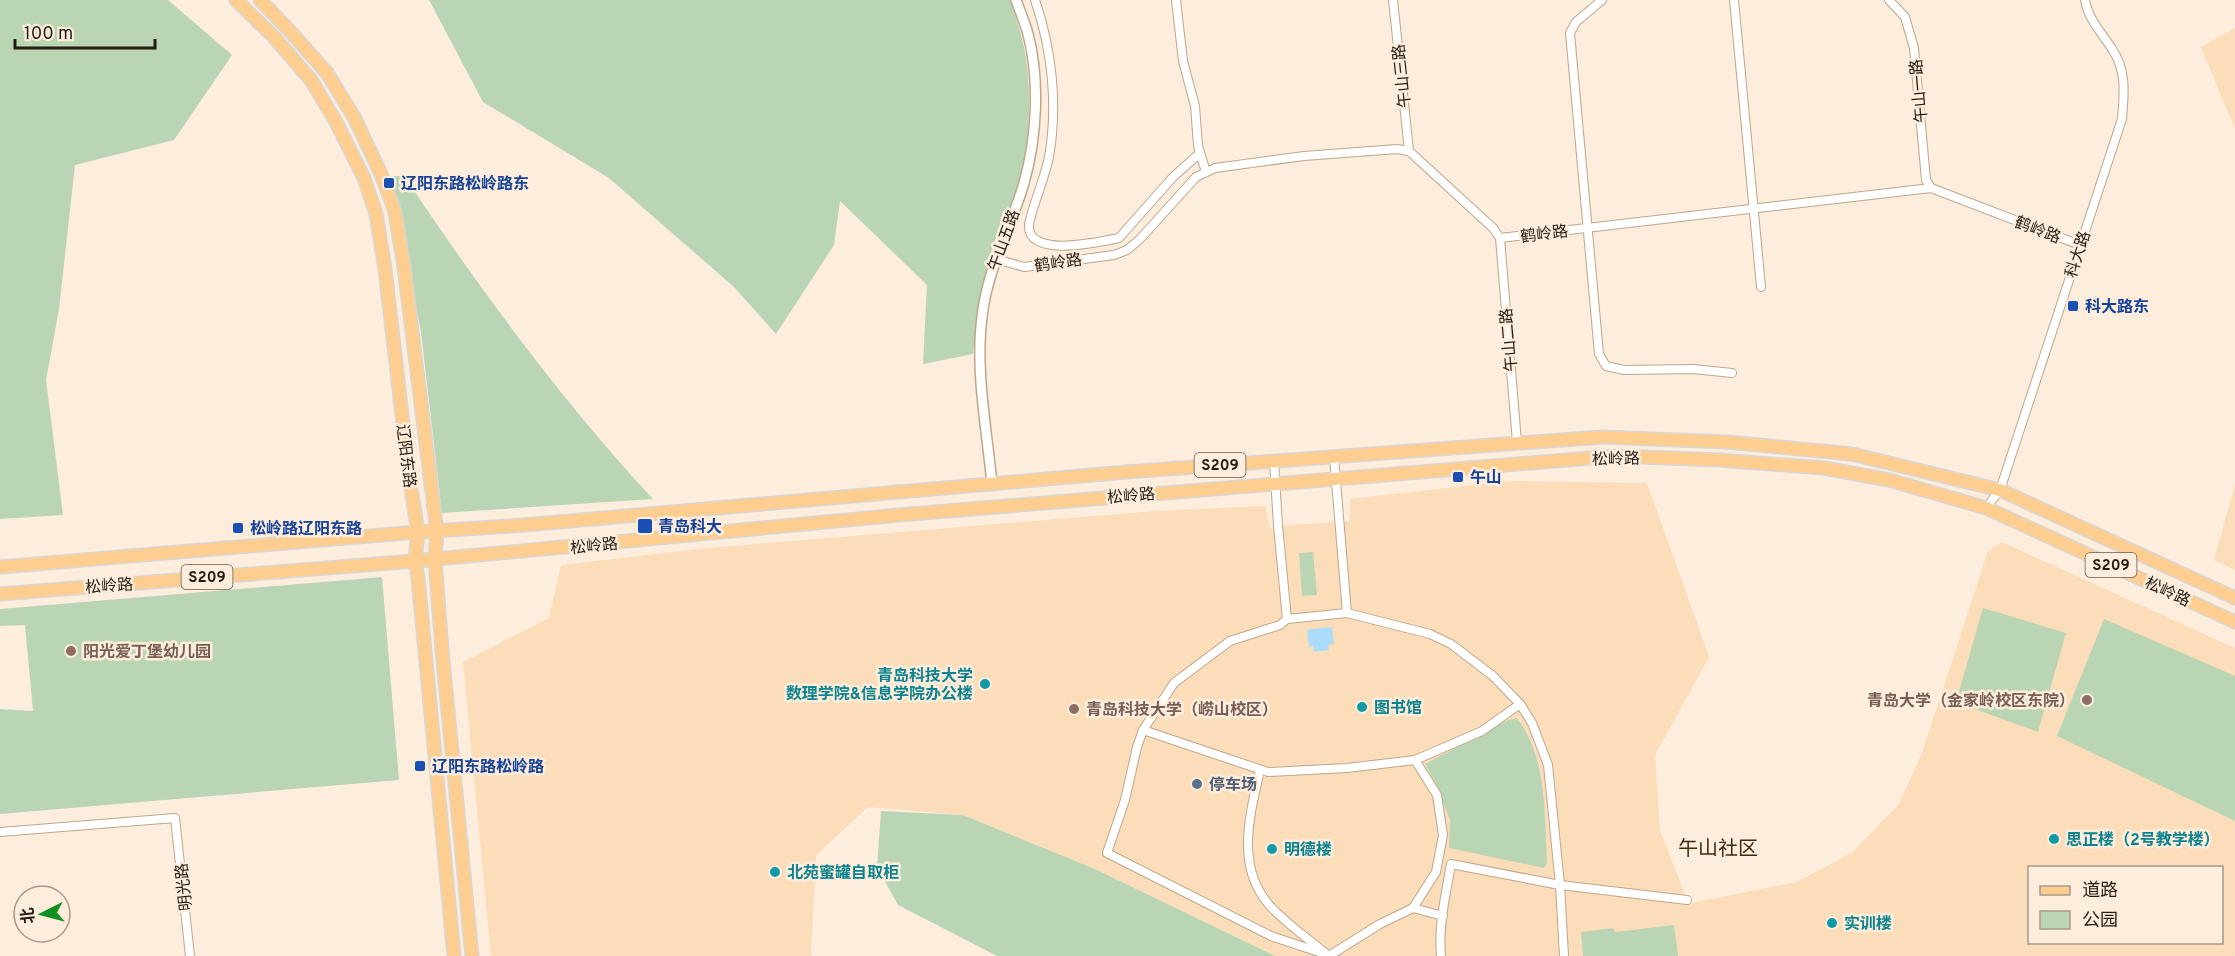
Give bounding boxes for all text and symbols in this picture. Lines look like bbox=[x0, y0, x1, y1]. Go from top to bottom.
scale bar bbox=[15, 12, 154, 50]
text: 100 m bbox=[24, 23, 73, 46]
street label: 午山三路 bbox=[1390, 43, 1416, 109]
street label: 午山一路 bbox=[1907, 58, 1933, 124]
place label: 辽阳东路松岭路东 bbox=[401, 174, 529, 195]
marker: 辽阳东路松岭路东 bbox=[382, 176, 396, 190]
street label: 午山五路 bbox=[985, 207, 1025, 274]
street label: 鹤岭路 bbox=[2011, 213, 2063, 249]
street label: 鹤岭路 bbox=[1519, 222, 1569, 248]
street label: 科大路 bbox=[2062, 229, 2096, 281]
street label: 鹤岭路 bbox=[1033, 251, 1083, 277]
place label: 科大路东 bbox=[2085, 298, 2149, 318]
marker: 科大路东 bbox=[2066, 299, 2080, 313]
street label: 午山二路 bbox=[1497, 307, 1523, 373]
street label: 辽阳东路 bbox=[391, 423, 419, 489]
street label: 松岭路 bbox=[1592, 450, 1640, 470]
road number: S209 bbox=[1194, 453, 1246, 477]
place label: 午山 bbox=[1470, 469, 1502, 489]
marker: 午山 bbox=[1451, 470, 1465, 484]
street label: 松岭路 bbox=[1106, 485, 1156, 509]
marker: 青岛科大 bbox=[636, 517, 654, 535]
place label: 青岛科大 bbox=[658, 518, 722, 538]
place label: 松岭路辽阳东路 bbox=[250, 519, 362, 540]
marker: 松岭路辽阳东路 bbox=[231, 521, 245, 535]
street label: 松岭路 bbox=[569, 535, 619, 559]
road number: S209 bbox=[2086, 553, 2136, 577]
road number: S209 bbox=[182, 565, 232, 589]
street label: 松岭路 bbox=[2141, 574, 2193, 612]
street label: 松岭路 bbox=[84, 575, 134, 599]
place label: 阳光爱丁堡幼儿园 bbox=[83, 642, 211, 663]
marker: 阳光爱丁堡幼儿园 bbox=[64, 644, 78, 658]
place label: 青岛科技大学 数理学院&信息学院办公楼 bbox=[786, 667, 973, 705]
marker: 青岛科技大学 数理学院&信息学院办公楼 bbox=[978, 677, 992, 691]
place label: 青岛大学（金家岭校区东院） bbox=[1867, 691, 2075, 712]
marker: 青岛大学（金家岭校区东院） bbox=[2080, 693, 2094, 707]
place label: 图书馆 bbox=[1374, 699, 1422, 719]
place label: 青岛科技大学（崂山校区） bbox=[1086, 700, 1278, 721]
marker: 图书馆 bbox=[1355, 700, 1369, 714]
marker: 青岛科技大学（崂山校区） bbox=[1067, 702, 1081, 716]
place label: 辽阳东路松岭路 bbox=[432, 757, 544, 778]
marker: 辽阳东路松岭路 bbox=[413, 759, 427, 773]
place label: 停车场 bbox=[1209, 776, 1257, 796]
marker: 停车场 bbox=[1190, 777, 1204, 791]
place label: 思正楼（2号教学楼） bbox=[2066, 831, 2220, 851]
marker: 思正楼（2号教学楼） bbox=[2047, 832, 2061, 846]
district label: 午山社区 bbox=[1678, 837, 1758, 863]
place label: 明德楼 bbox=[1284, 840, 1332, 861]
marker: 明德楼 bbox=[1265, 842, 1279, 856]
street label: 明光路 bbox=[173, 862, 197, 912]
place label: 北苑蜜罐自取柜 bbox=[787, 864, 899, 884]
marker: 北苑蜜罐自取柜 bbox=[768, 865, 782, 879]
legend bbox=[2028, 866, 2223, 944]
text: 道路 bbox=[2082, 880, 2118, 903]
north arrow bbox=[12, 884, 72, 944]
text: 北 bbox=[18, 906, 40, 924]
text: 公园 bbox=[2082, 910, 2118, 933]
place label: 实训楼 bbox=[1844, 915, 1892, 935]
marker: 实训楼 bbox=[1825, 916, 1839, 930]

